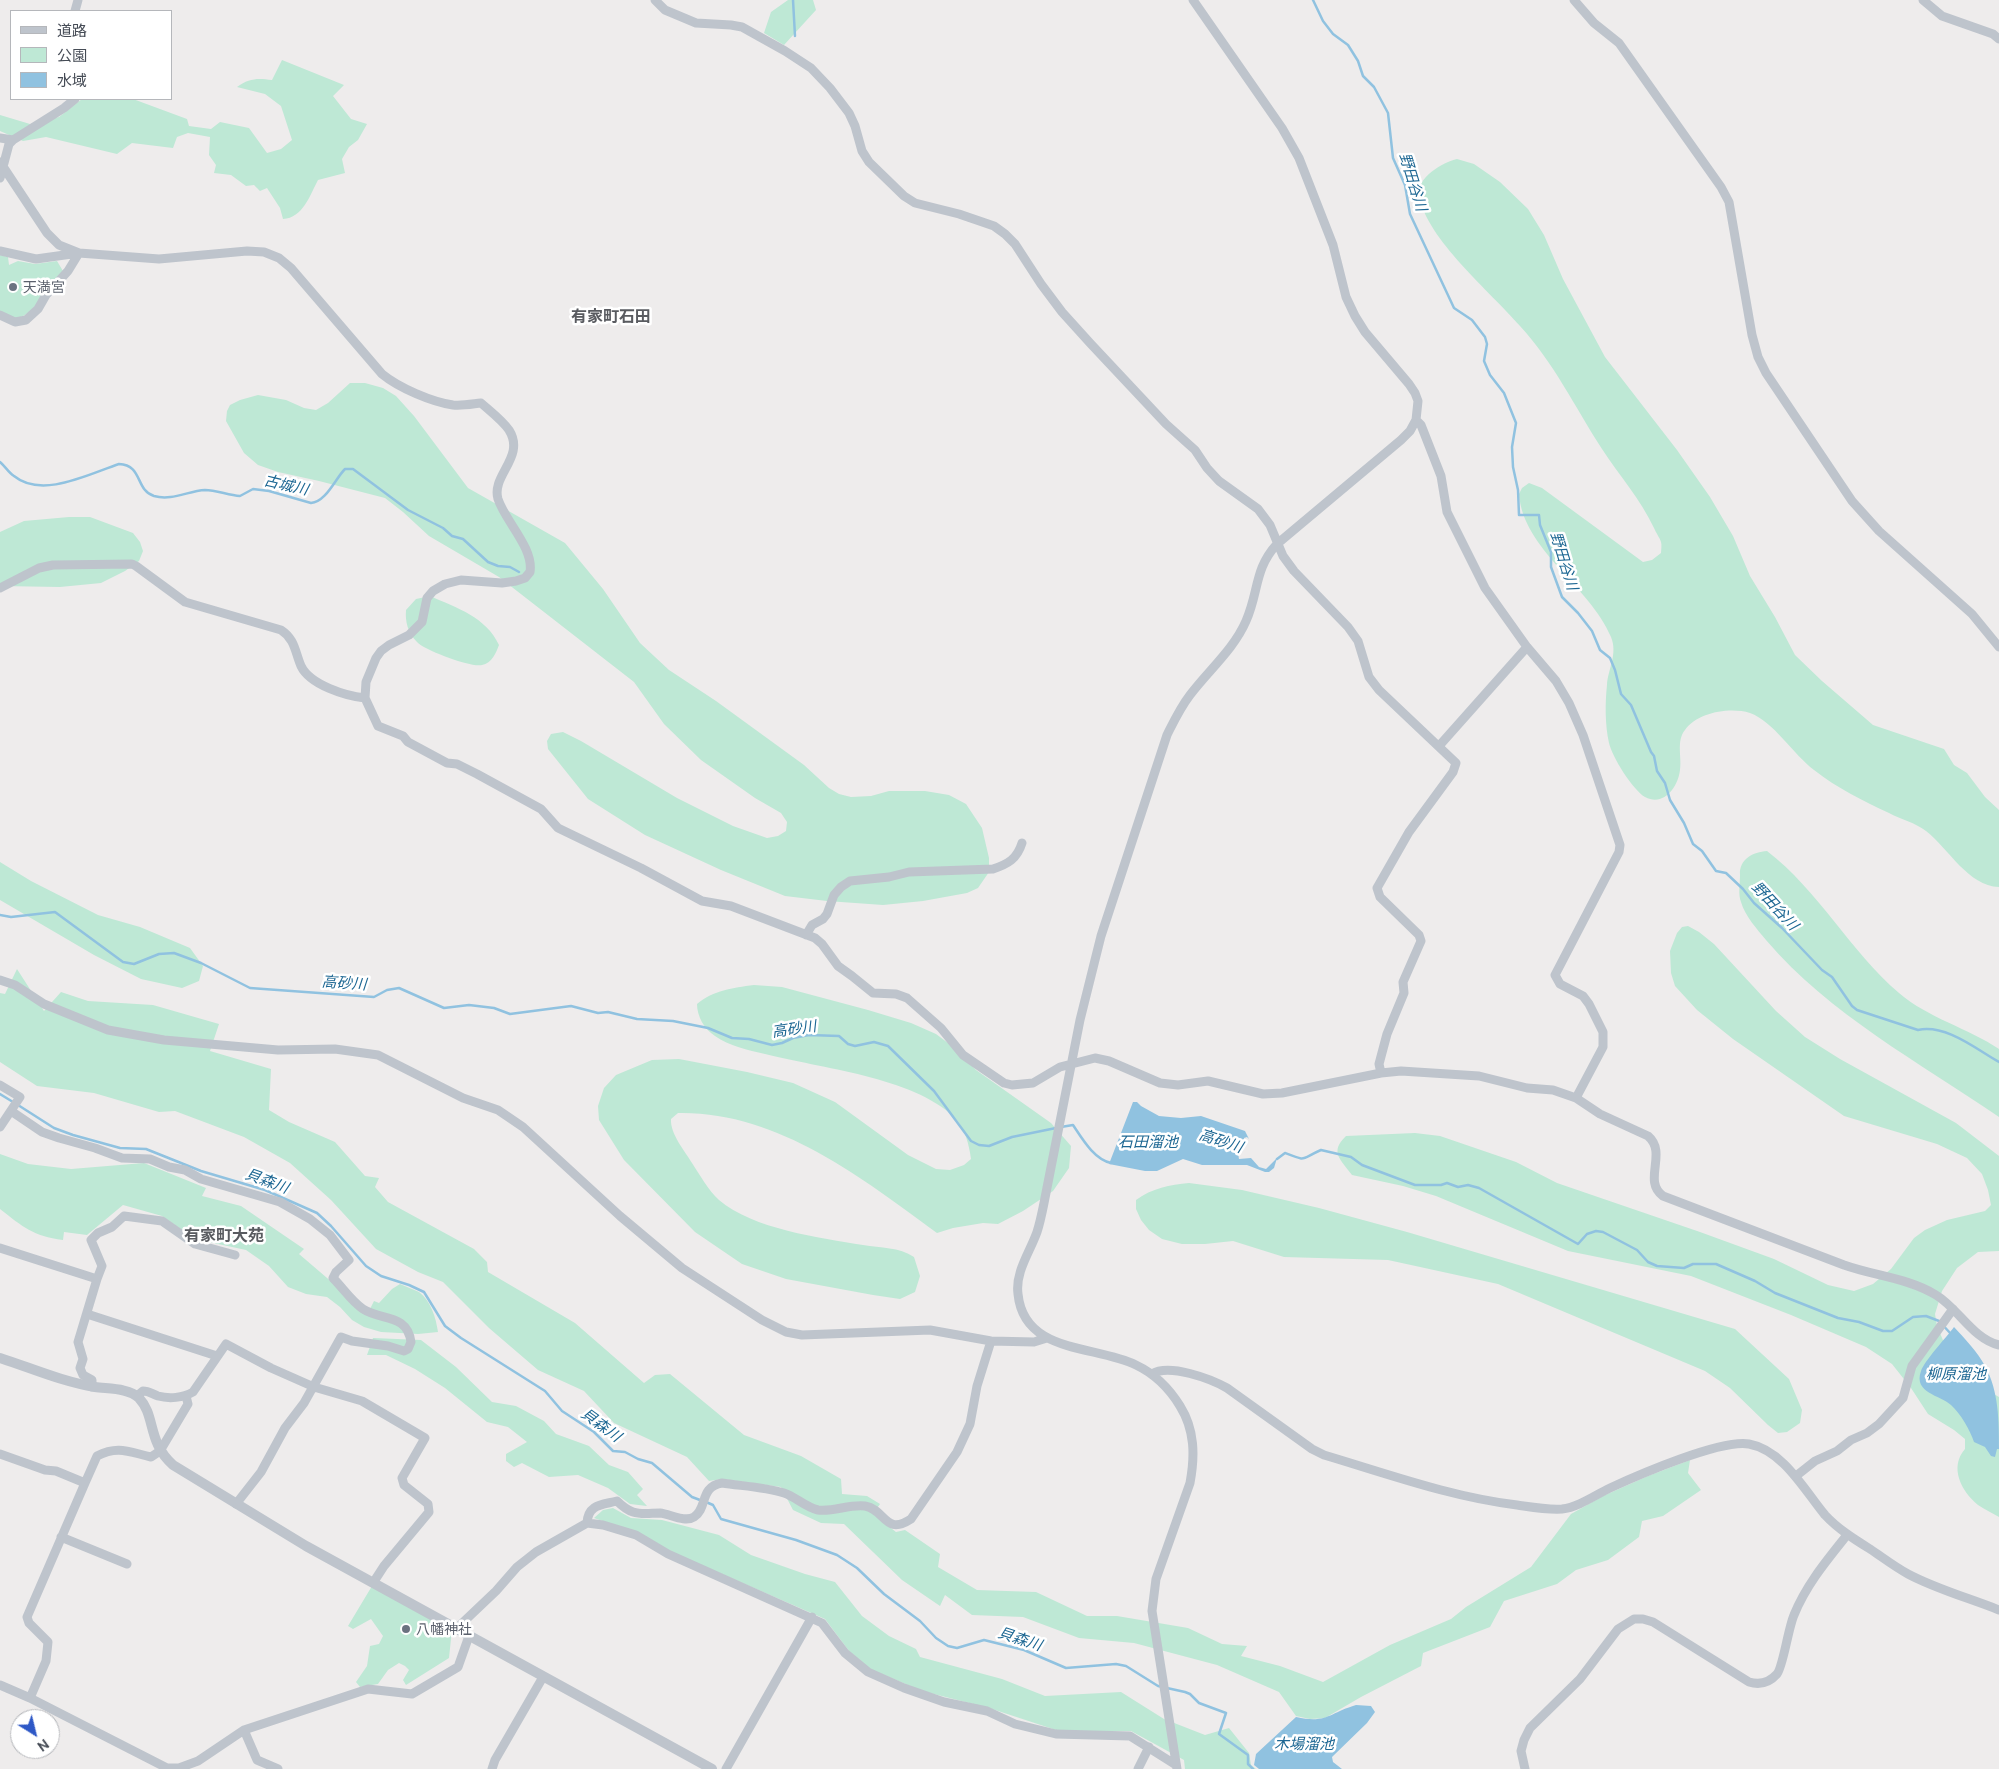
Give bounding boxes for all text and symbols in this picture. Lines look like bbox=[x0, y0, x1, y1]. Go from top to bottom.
legend bbox=[10, 10, 172, 100]
text: 道路 bbox=[57, 22, 87, 39]
text: 公園 bbox=[57, 47, 87, 64]
text: 水域 bbox=[57, 72, 87, 89]
water label: 野田谷川 bbox=[1396, 151, 1430, 213]
place label: 天満宮 bbox=[23, 279, 65, 295]
marker: 天満宮 bbox=[7, 281, 19, 293]
district label: 有家町石田 bbox=[571, 307, 651, 327]
water label: 古城川 bbox=[262, 471, 310, 499]
water label: 野田谷川 bbox=[1547, 530, 1581, 592]
water label: 野田谷川 bbox=[1748, 878, 1802, 934]
water label: 高砂川 bbox=[321, 972, 367, 994]
water label: 高砂川 bbox=[770, 1017, 818, 1041]
water label: 高砂川 bbox=[1197, 1125, 1245, 1157]
water label: 石田溜池 bbox=[1118, 1133, 1178, 1151]
water label: 貝森川 bbox=[243, 1165, 291, 1197]
district label: 有家町大苑 bbox=[184, 1226, 264, 1246]
water label: 柳原溜池 bbox=[1926, 1365, 1986, 1383]
water label: 貝森川 bbox=[578, 1404, 624, 1446]
place label: 八幡神社 bbox=[416, 1621, 472, 1637]
marker: 八幡神社 bbox=[400, 1623, 412, 1635]
water label: 貝森川 bbox=[996, 1623, 1044, 1655]
north arrow bbox=[10, 1709, 60, 1759]
water label: 木場溜池 bbox=[1274, 1735, 1334, 1753]
text: N bbox=[34, 1736, 52, 1755]

